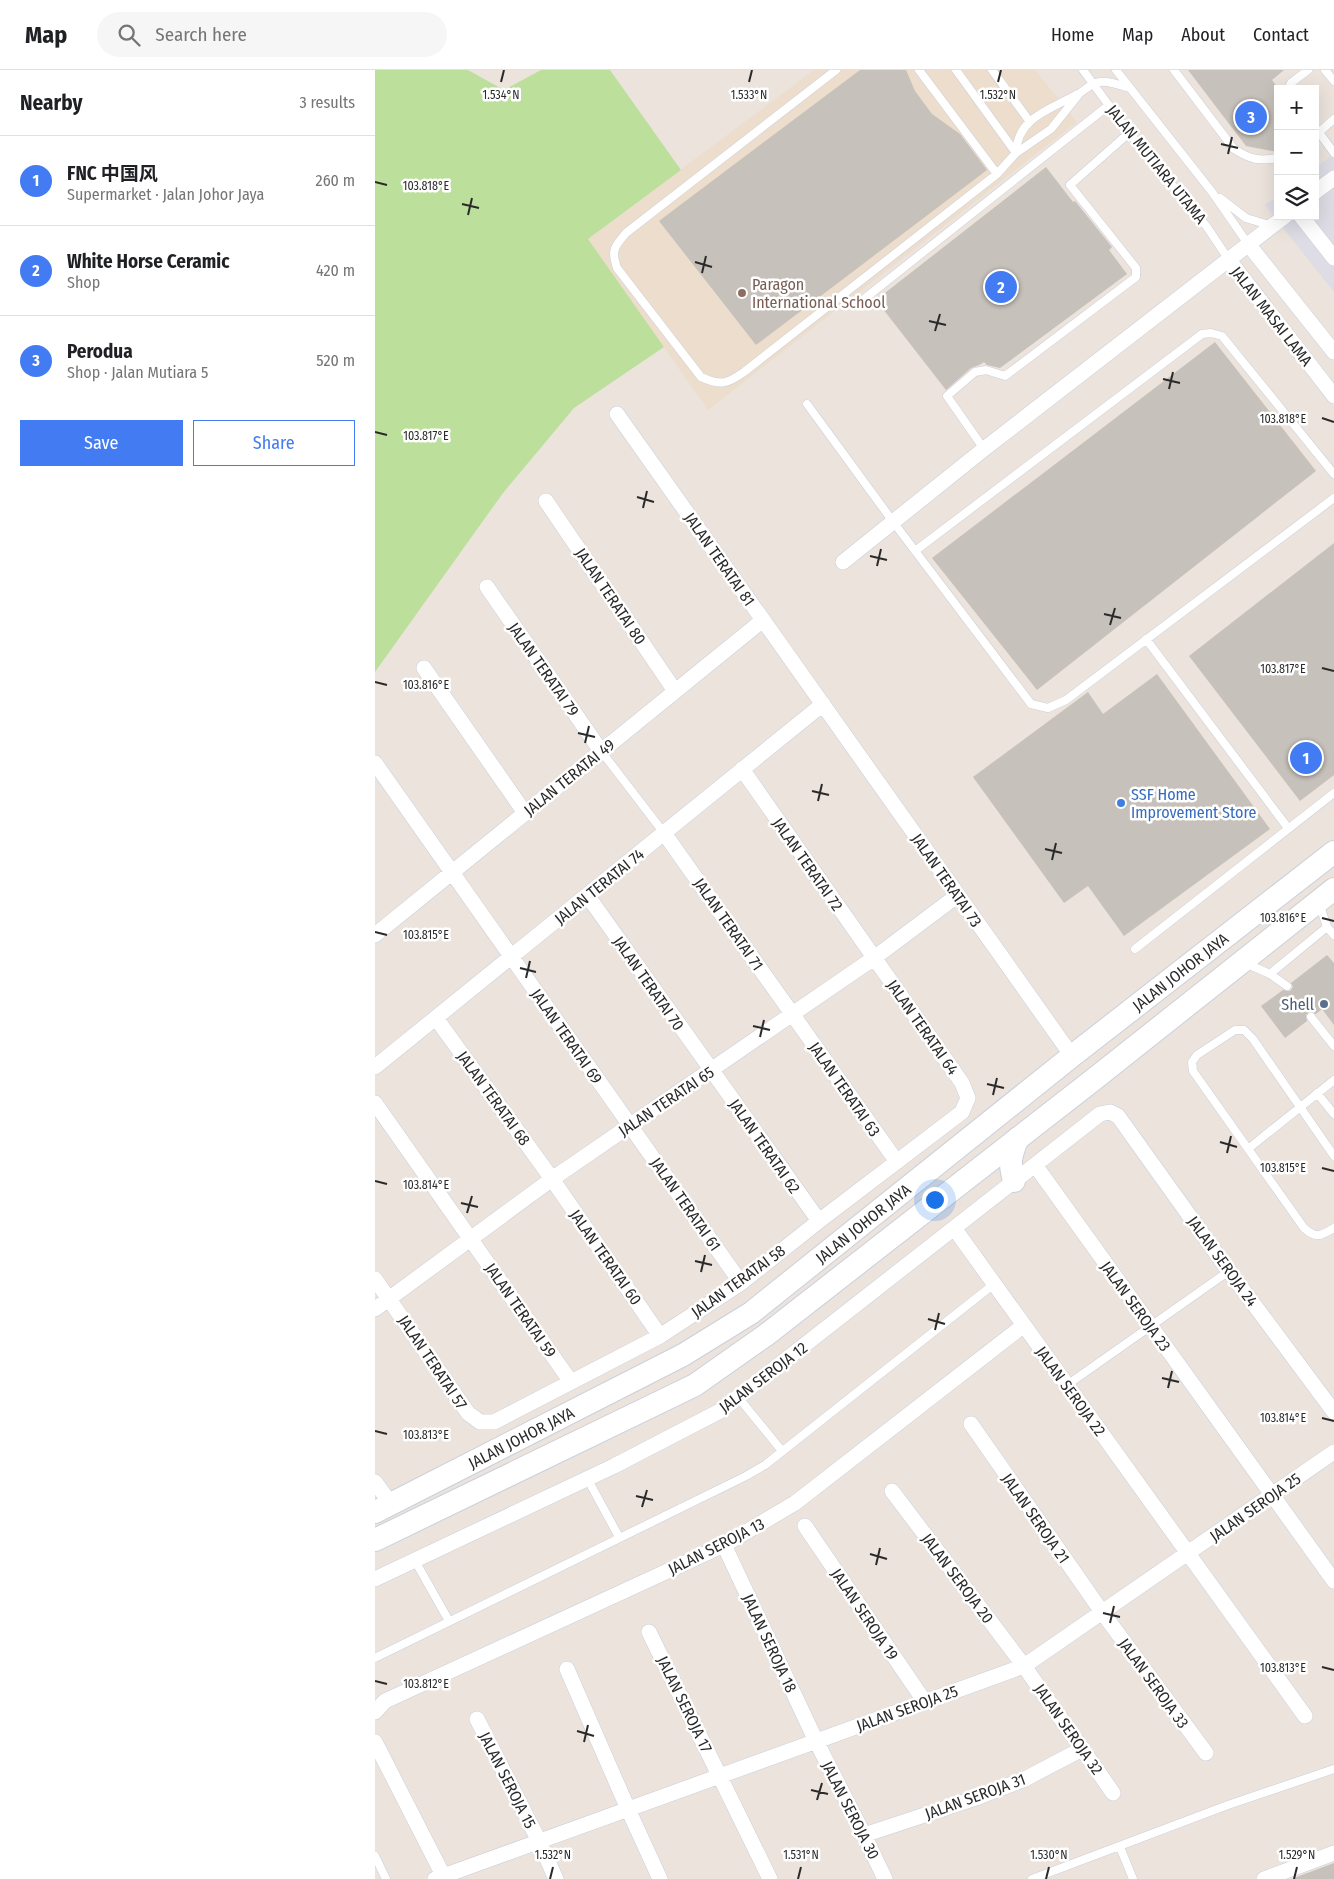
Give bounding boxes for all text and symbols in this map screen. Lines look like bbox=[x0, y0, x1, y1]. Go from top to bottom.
search box bbox=[97, 12, 447, 57]
text: Map bbox=[25, 21, 67, 49]
icon: search bbox=[115, 21, 143, 49]
text: Search here bbox=[155, 23, 247, 46]
text: Home bbox=[1051, 24, 1094, 46]
text: Map bbox=[1122, 24, 1153, 46]
text: About bbox=[1181, 24, 1225, 46]
text: Contact bbox=[1253, 24, 1309, 46]
map controls bbox=[1274, 85, 1319, 220]
button: + bbox=[1274, 85, 1319, 130]
text: 1.534°N bbox=[483, 88, 519, 102]
text: 1.533°N bbox=[731, 88, 767, 102]
text: 1.532°N bbox=[980, 88, 1016, 102]
text: Nearby bbox=[20, 90, 82, 116]
text: 3 results bbox=[299, 93, 355, 112]
pin: 3 bbox=[1235, 98, 1267, 136]
street label: JALAN MUTIARA UTAMA bbox=[1103, 101, 1211, 228]
button: − bbox=[1274, 130, 1319, 175]
text: FNC 中国风 bbox=[67, 162, 158, 185]
text: 1 bbox=[33, 171, 39, 190]
text: 260 m bbox=[316, 171, 355, 190]
button: layers bbox=[1274, 175, 1319, 220]
text: 103.818°E bbox=[403, 179, 450, 193]
text: Supermarket · Jalan Johor Jaya bbox=[67, 185, 264, 204]
text: White Horse Ceramic bbox=[67, 250, 230, 273]
text: 2 bbox=[32, 261, 40, 280]
text: 420 m bbox=[316, 261, 355, 280]
street label: JALAN MASAI LAMA bbox=[1227, 263, 1317, 370]
pin: 2 bbox=[985, 268, 1017, 306]
text: Shop bbox=[67, 273, 100, 292]
place label: Paragon International School bbox=[752, 275, 885, 312]
marker: Paragon International School bbox=[736, 287, 748, 299]
text: Perodua bbox=[67, 340, 133, 363]
text: 3 bbox=[32, 351, 40, 370]
text: 520 m bbox=[316, 351, 355, 370]
text: Shop · Jalan Mutiara 5 bbox=[67, 363, 208, 382]
text: 103.818°E bbox=[1260, 412, 1307, 426]
button: Save bbox=[20, 420, 183, 466]
button: Share bbox=[193, 420, 355, 466]
text: 103.817°E bbox=[403, 429, 449, 443]
street label: JALAN TERATAI 81 bbox=[680, 509, 759, 610]
street label: JALAN TERATAI 80 bbox=[571, 544, 650, 648]
street label: JALAN TERATAI 79 bbox=[504, 619, 583, 720]
text: 103.817°E bbox=[1260, 662, 1306, 676]
text: 103.816°E bbox=[403, 678, 449, 692]
street label: JALAN TERATAI 49 bbox=[520, 735, 619, 820]
pin: 1 bbox=[1290, 739, 1322, 777]
place label: SSF Home Improvement Store bbox=[1131, 785, 1257, 822]
marker: SSF Home Improvement Store bbox=[1115, 797, 1127, 809]
street label: JALAN TERATAI 72 bbox=[768, 814, 847, 915]
street label: JALAN TERATAI 73 bbox=[907, 830, 986, 931]
street label: JALAN TERATAI 74 bbox=[551, 844, 648, 928]
street label: JALAN TERATAI 71 bbox=[690, 874, 767, 974]
text: 103.816°E bbox=[1260, 911, 1306, 925]
text: 103.815°E bbox=[403, 928, 449, 942]
street label: JALAN JOHOR JAYA bbox=[1129, 929, 1233, 1015]
street label: JALAN TERATAI 70 bbox=[609, 933, 688, 1034]
street label: JALAN TERATAI 64 bbox=[883, 976, 963, 1079]
street label: JALAN TERATAI 69 bbox=[527, 985, 606, 1088]
place label: Shell bbox=[1281, 995, 1314, 1014]
marker: Shell bbox=[1318, 998, 1330, 1010]
street label: JALAN TERATAI 63 bbox=[805, 1038, 884, 1140]
street label: JALAN TERATAI 68 bbox=[453, 1047, 534, 1149]
street label: JALAN TERATAI 65 bbox=[615, 1062, 718, 1140]
street label: JALAN TERATAI 62 bbox=[725, 1095, 804, 1197]
street label: JALAN TERATAI 61 bbox=[646, 1154, 725, 1255]
text: 103.815°E bbox=[1260, 1161, 1306, 1175]
text: 103.814°E bbox=[403, 1178, 449, 1192]
street label: JALAN JOHOR JAYA bbox=[812, 1180, 915, 1267]
your location bbox=[922, 1187, 948, 1213]
street label: JALAN TERATAI 60 bbox=[566, 1206, 646, 1309]
street label: JALAN SEROJA 24 bbox=[1184, 1213, 1262, 1310]
street label: JALAN TERATAI 58 bbox=[688, 1241, 789, 1322]
street label: JALAN SEROJA 23 bbox=[1097, 1258, 1175, 1355]
street label: JALAN TERATAI 59 bbox=[481, 1259, 560, 1361]
street label: JALAN TERATAI 57 bbox=[394, 1312, 471, 1413]
street label: JALAN SEROJA 12 bbox=[715, 1338, 811, 1417]
street label: JALAN SEROJA 22 bbox=[1032, 1343, 1110, 1440]
street label: JALAN JOHOR JAYA bbox=[465, 1403, 578, 1473]
text: 103.814°E bbox=[1260, 1411, 1306, 1425]
text: 103.813°E bbox=[403, 1428, 449, 1442]
street label: JALAN SEROJA 25 bbox=[1206, 1469, 1304, 1546]
street label: JALAN SEROJA 21 bbox=[998, 1470, 1074, 1567]
street label: JALAN SEROJA 13 bbox=[665, 1514, 768, 1579]
street label: JALAN SEROJA 20 bbox=[918, 1530, 998, 1627]
street label: JALAN SEROJA 19 bbox=[827, 1565, 902, 1664]
street label: JALAN SEROJA 18 bbox=[738, 1591, 801, 1695]
street label: JALAN SEROJA 33 bbox=[1115, 1635, 1193, 1732]
street label: JALAN SEROJA 17 bbox=[653, 1653, 716, 1756]
text: 103.813°E bbox=[1260, 1661, 1306, 1675]
text: 103.812°E bbox=[403, 1677, 449, 1691]
street label: JALAN SEROJA 32 bbox=[1030, 1680, 1107, 1778]
street label: JALAN SEROJA 25 bbox=[854, 1681, 961, 1736]
street label: JALAN SEROJA 15 bbox=[475, 1729, 540, 1832]
street label: JALAN SEROJA 30 bbox=[818, 1758, 883, 1863]
street label: JALAN SEROJA 31 bbox=[922, 1770, 1028, 1823]
text: 1.532°N bbox=[535, 1848, 571, 1862]
text: 1.531°N bbox=[783, 1848, 819, 1862]
text: 1.530°N bbox=[1030, 1848, 1068, 1862]
text: 1.529°N bbox=[1279, 1848, 1315, 1862]

